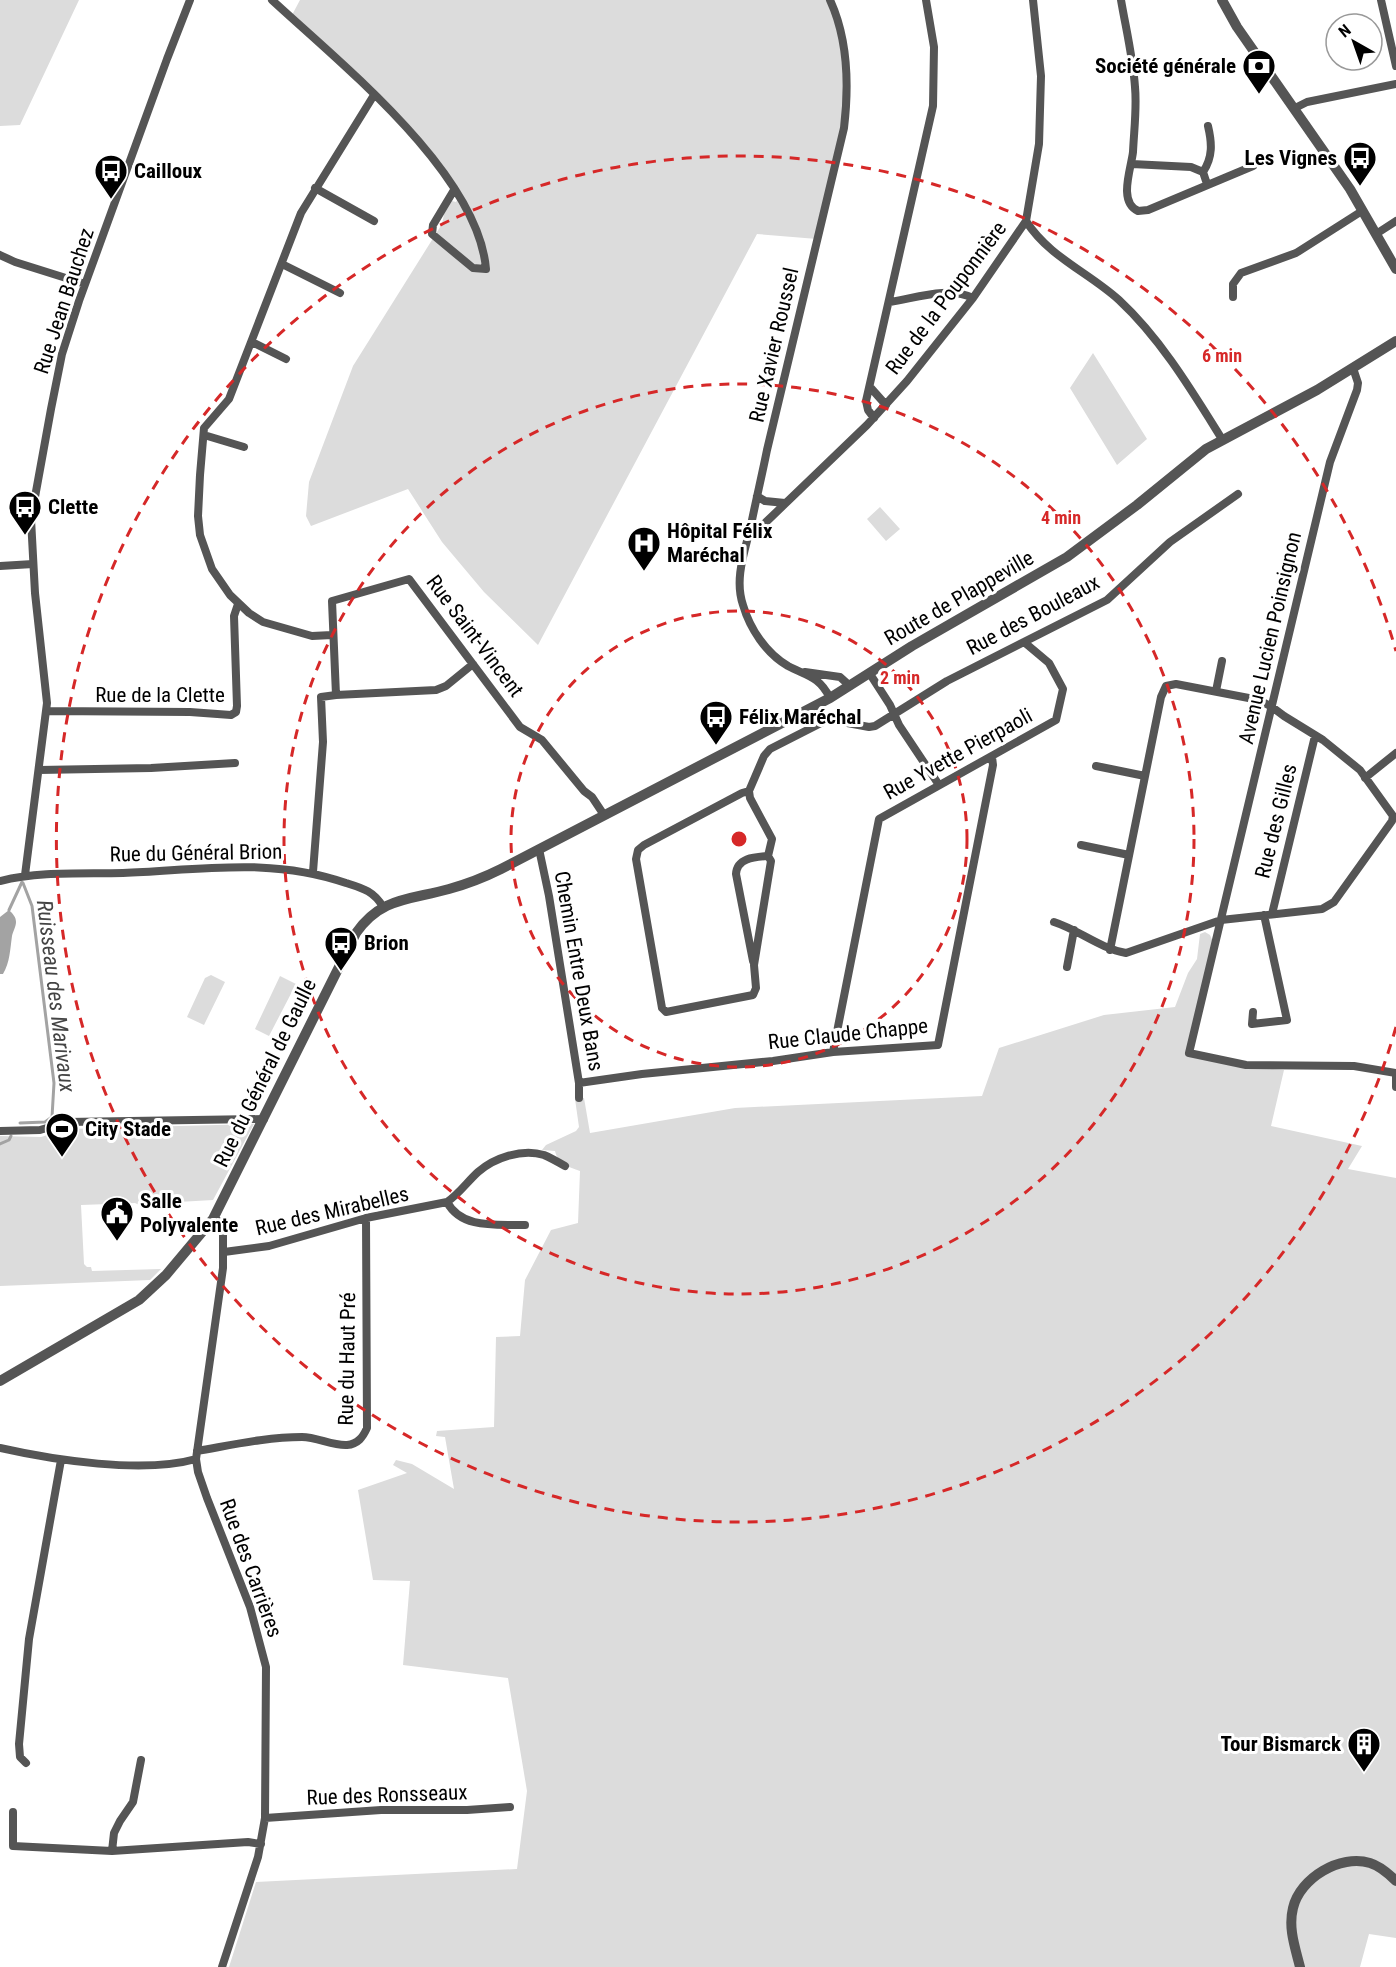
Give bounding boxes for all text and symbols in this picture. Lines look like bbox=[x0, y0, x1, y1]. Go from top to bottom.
north arrow bbox=[1324, 12, 1384, 72]
text: N bbox=[1335, 20, 1355, 41]
bank icon: Société générale bbox=[1241, 48, 1277, 95]
place label: Société générale bbox=[1095, 54, 1236, 78]
bus stop icon: Les Vignes bbox=[1342, 140, 1378, 187]
place label: Les Vignes bbox=[1245, 146, 1337, 170]
bus stop icon: Cailloux bbox=[93, 153, 129, 200]
place label: Cailloux bbox=[134, 159, 203, 183]
street label: Rue de la Pouponnière bbox=[881, 217, 1011, 379]
street label: Rue Jean Bauchez bbox=[29, 225, 99, 377]
street label: Rue Xavier Roussel bbox=[745, 265, 803, 425]
text: 6 min bbox=[1202, 345, 1242, 366]
bus stop icon: Clette bbox=[7, 489, 43, 536]
place label: Clette bbox=[48, 495, 98, 519]
text: 4 min bbox=[1041, 507, 1081, 528]
place label: Hôpital Félix Maréchal bbox=[667, 519, 773, 567]
hospital icon: Hôpital Félix Maréchal bbox=[626, 525, 662, 572]
street label: Avenue Lucien Poinsignon bbox=[1234, 530, 1306, 746]
street label: Route de Plappeville bbox=[880, 546, 1038, 650]
street label: Rue Saint-Vincent bbox=[421, 570, 529, 702]
street label: Rue des Bouleaux bbox=[963, 570, 1103, 660]
text: 2 min bbox=[880, 667, 920, 688]
street label: Rue de la Clette bbox=[95, 683, 225, 707]
bus stop icon: Félix Maréchal bbox=[698, 699, 734, 746]
street label: Rue Yvette Pierpaoli bbox=[880, 703, 1036, 805]
place label: Félix Maréchal bbox=[739, 705, 862, 729]
street label: Rue des Gilles bbox=[1250, 761, 1302, 881]
centre of rings bbox=[729, 829, 749, 849]
street label: Rue du Général Brion bbox=[109, 839, 283, 867]
street label: Chemin Entre Deux Bans bbox=[550, 869, 608, 1073]
water label: Ruisseau des Marivaux bbox=[32, 898, 80, 1094]
bus stop icon: Brion bbox=[323, 925, 359, 972]
place label: Brion bbox=[364, 931, 409, 955]
street label: Rue du Général de Gaulle bbox=[209, 975, 321, 1171]
street label: Rue Claude Chappe bbox=[767, 1014, 929, 1054]
sports icon: City Stade bbox=[44, 1111, 80, 1158]
place label: City Stade bbox=[85, 1117, 171, 1141]
street label: Rue des Mirabelles bbox=[253, 1182, 411, 1240]
place label: Salle Polyvalente bbox=[140, 1189, 238, 1237]
public building icon: Salle Polyvalente bbox=[99, 1195, 135, 1242]
street label: Rue du Haut Pré bbox=[334, 1292, 360, 1426]
street label: Rue des Carrières bbox=[215, 1495, 287, 1641]
building icon: Tour Bismarck bbox=[1346, 1726, 1382, 1773]
place label: Tour Bismarck bbox=[1221, 1732, 1342, 1756]
street label: Rue des Ronsseaux bbox=[306, 1780, 468, 1810]

